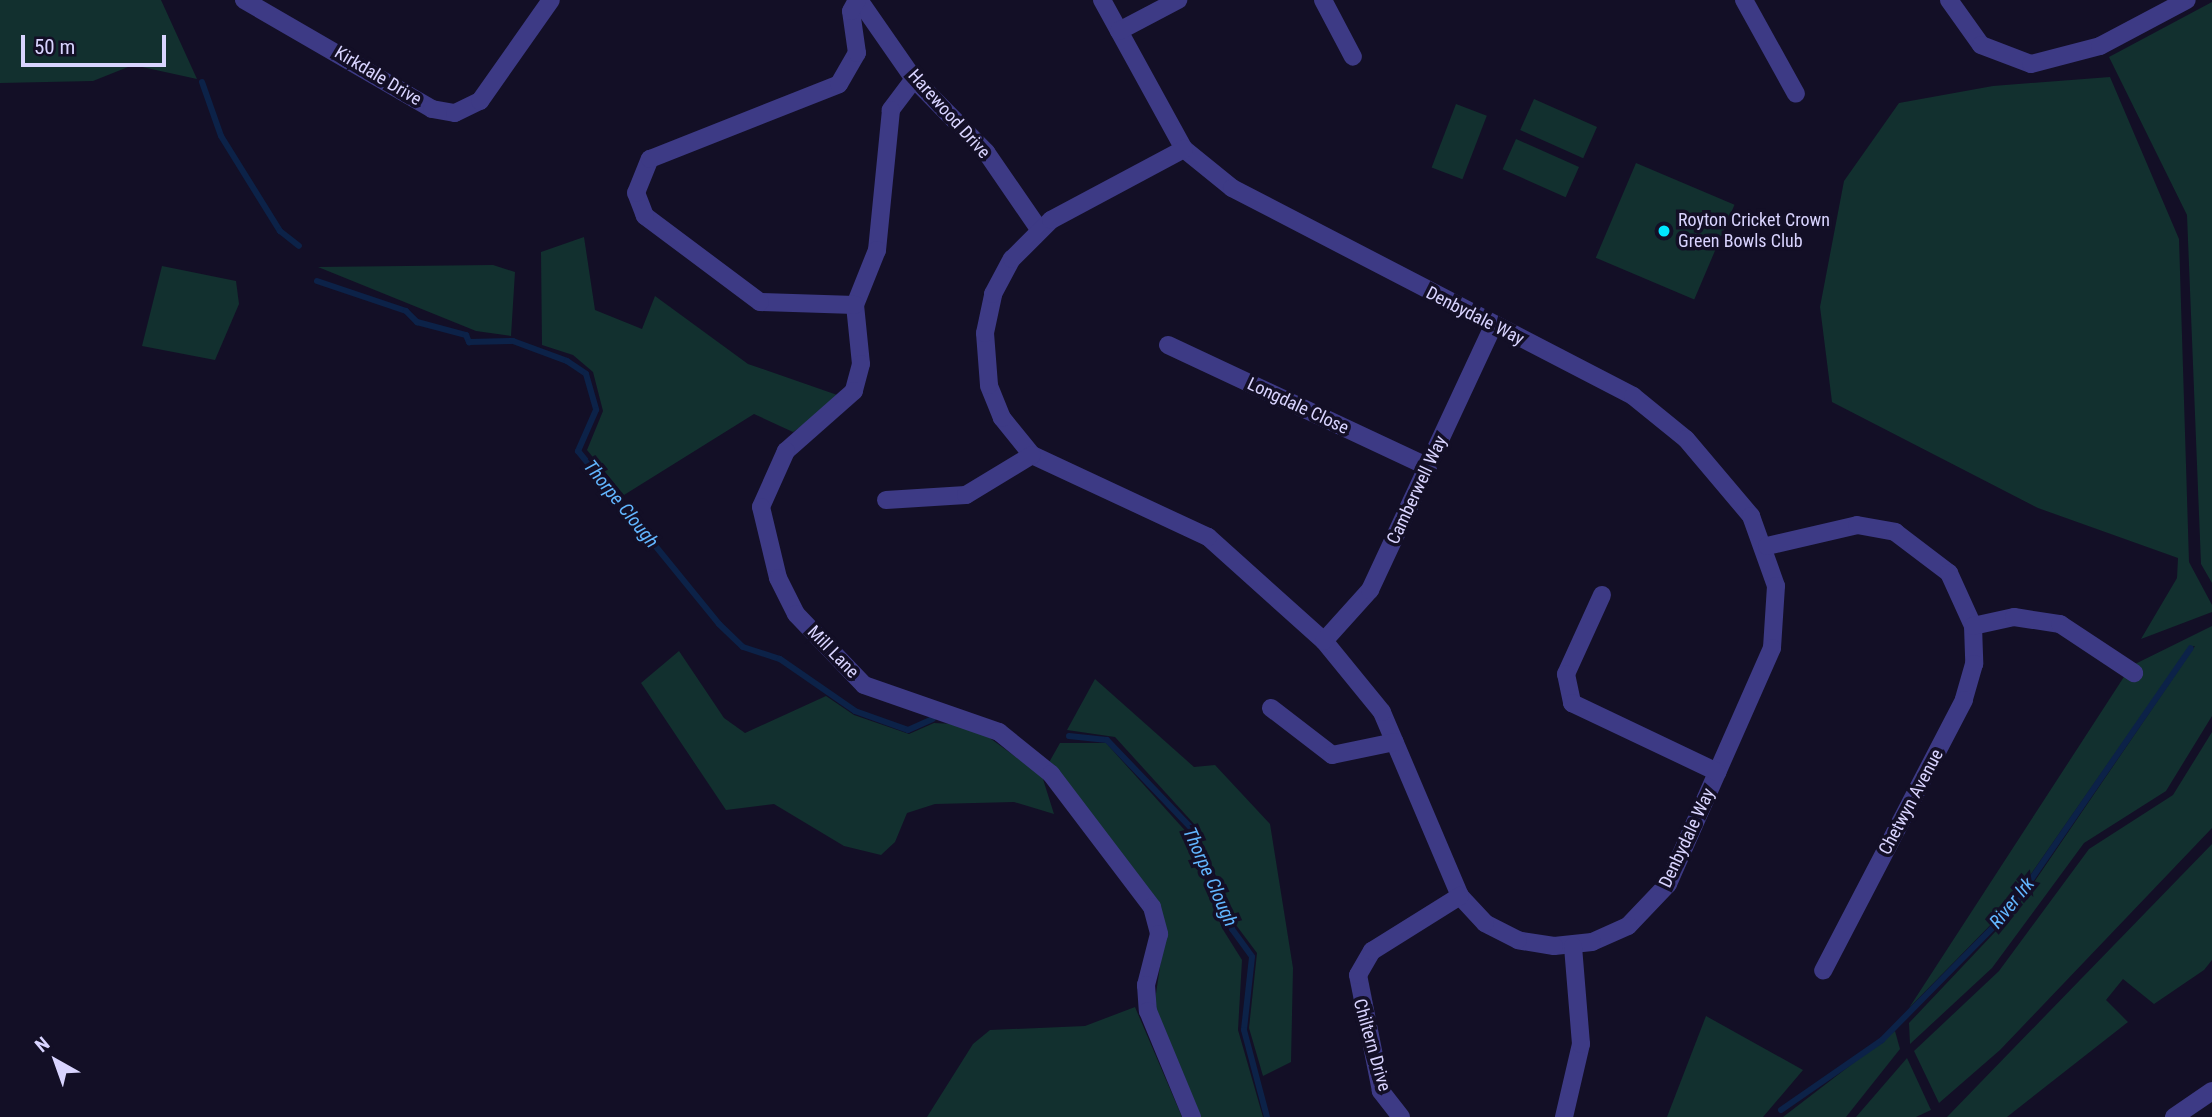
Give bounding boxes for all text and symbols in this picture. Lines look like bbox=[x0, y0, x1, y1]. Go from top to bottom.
scale bar bbox=[24, 21, 170, 65]
text: 50 m bbox=[34, 35, 75, 59]
street label: Kirkdale Drive bbox=[331, 42, 425, 110]
street label: Harewood Drive bbox=[903, 65, 995, 163]
place label: Royton Cricket Crown Green Bowls Club bbox=[1678, 210, 1830, 252]
marker: Royton Cricket Crown Green Bowls Club bbox=[1656, 223, 1672, 239]
street label: Denbydale Way bbox=[1422, 282, 1528, 350]
street label: Longdale Close bbox=[1244, 373, 1352, 439]
street label: Camberwell Way bbox=[1382, 432, 1452, 548]
water label: Thorpe Clough bbox=[579, 456, 663, 552]
street label: Mill Lane bbox=[803, 621, 863, 683]
street label: Chetwyn Avenue bbox=[1874, 745, 1948, 859]
street label: Denbydale Way bbox=[1655, 785, 1719, 891]
water label: Thorpe Clough bbox=[1178, 824, 1242, 930]
water label: River Irk bbox=[1985, 873, 2039, 933]
street label: Chiltern Drive bbox=[1349, 996, 1395, 1094]
north arrow bbox=[21, 1026, 91, 1096]
text: N bbox=[30, 1032, 54, 1057]

